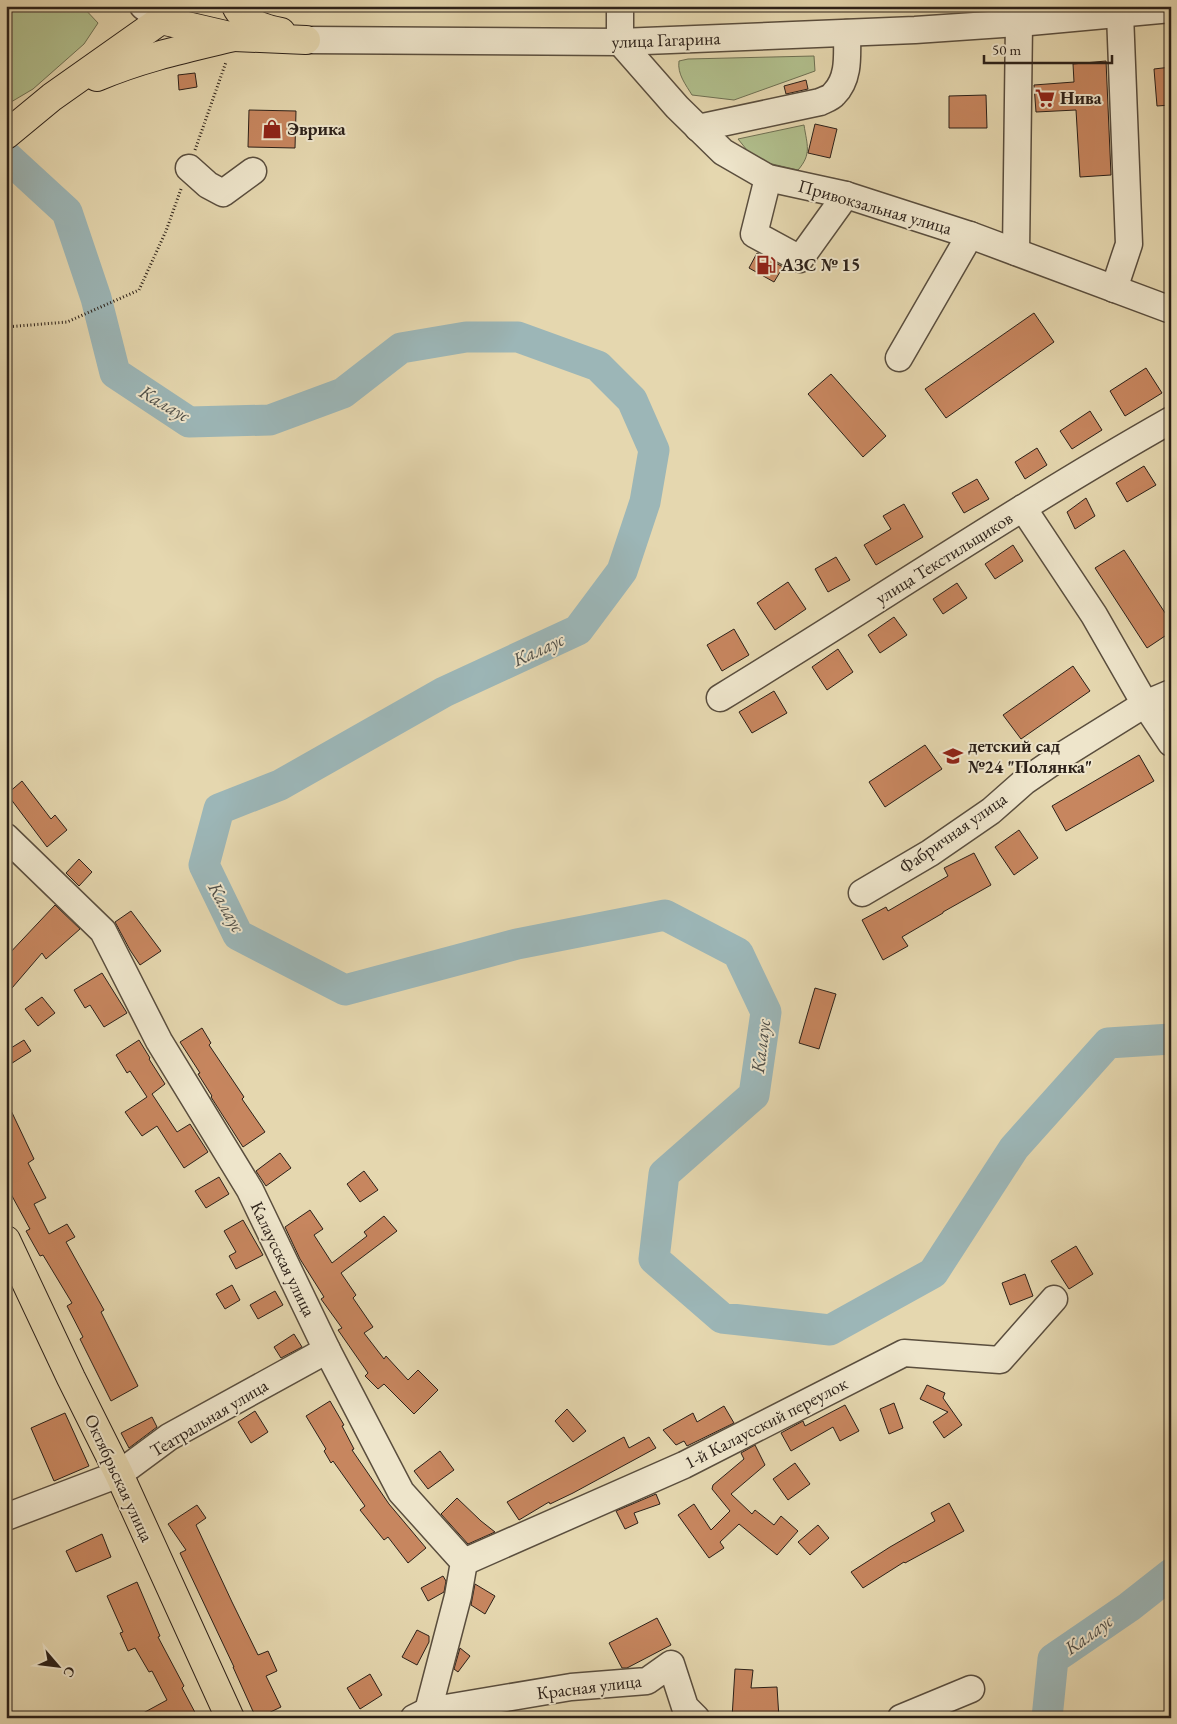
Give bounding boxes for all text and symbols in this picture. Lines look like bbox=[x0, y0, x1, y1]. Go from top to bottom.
street label: улица Гагарина bbox=[611, 26, 722, 53]
scale bar bbox=[984, 32, 1112, 64]
text: 50 m bbox=[992, 40, 1021, 59]
place label: Нива bbox=[1060, 86, 1102, 109]
supermarket icon: Нива bbox=[1034, 87, 1056, 109]
place label: Эврика bbox=[287, 117, 346, 140]
shop icon: Эврика bbox=[261, 118, 283, 140]
street label: Привокзальная улица bbox=[796, 174, 955, 240]
place label: АЗС № 15 bbox=[780, 253, 860, 276]
fuel station icon: АЗС № 15 bbox=[755, 254, 777, 276]
water label: Калаус bbox=[134, 379, 195, 428]
street label: улица Текстильщиков bbox=[871, 506, 1017, 609]
water label: Калаус bbox=[507, 626, 569, 673]
place label: детский сад №24 "Полянка" bbox=[968, 734, 1092, 778]
school or university icon: детский сад №24 "Полянка" bbox=[942, 745, 964, 767]
street label: Фабричная улица bbox=[894, 786, 1012, 878]
water label: Калаус bbox=[202, 877, 251, 938]
water label: Калаус bbox=[745, 1017, 776, 1075]
street label: Калаусская улица bbox=[246, 1197, 322, 1321]
street label: 1-й Калаусский переулок bbox=[680, 1371, 852, 1474]
street label: Театральная улица bbox=[145, 1373, 273, 1462]
street label: Октябрьская улица bbox=[80, 1410, 160, 1546]
water label: Калаус bbox=[1058, 1608, 1118, 1661]
north arrow bbox=[32, 1642, 82, 1692]
text: С bbox=[59, 1663, 80, 1681]
street label: Красная улица bbox=[535, 1669, 643, 1704]

